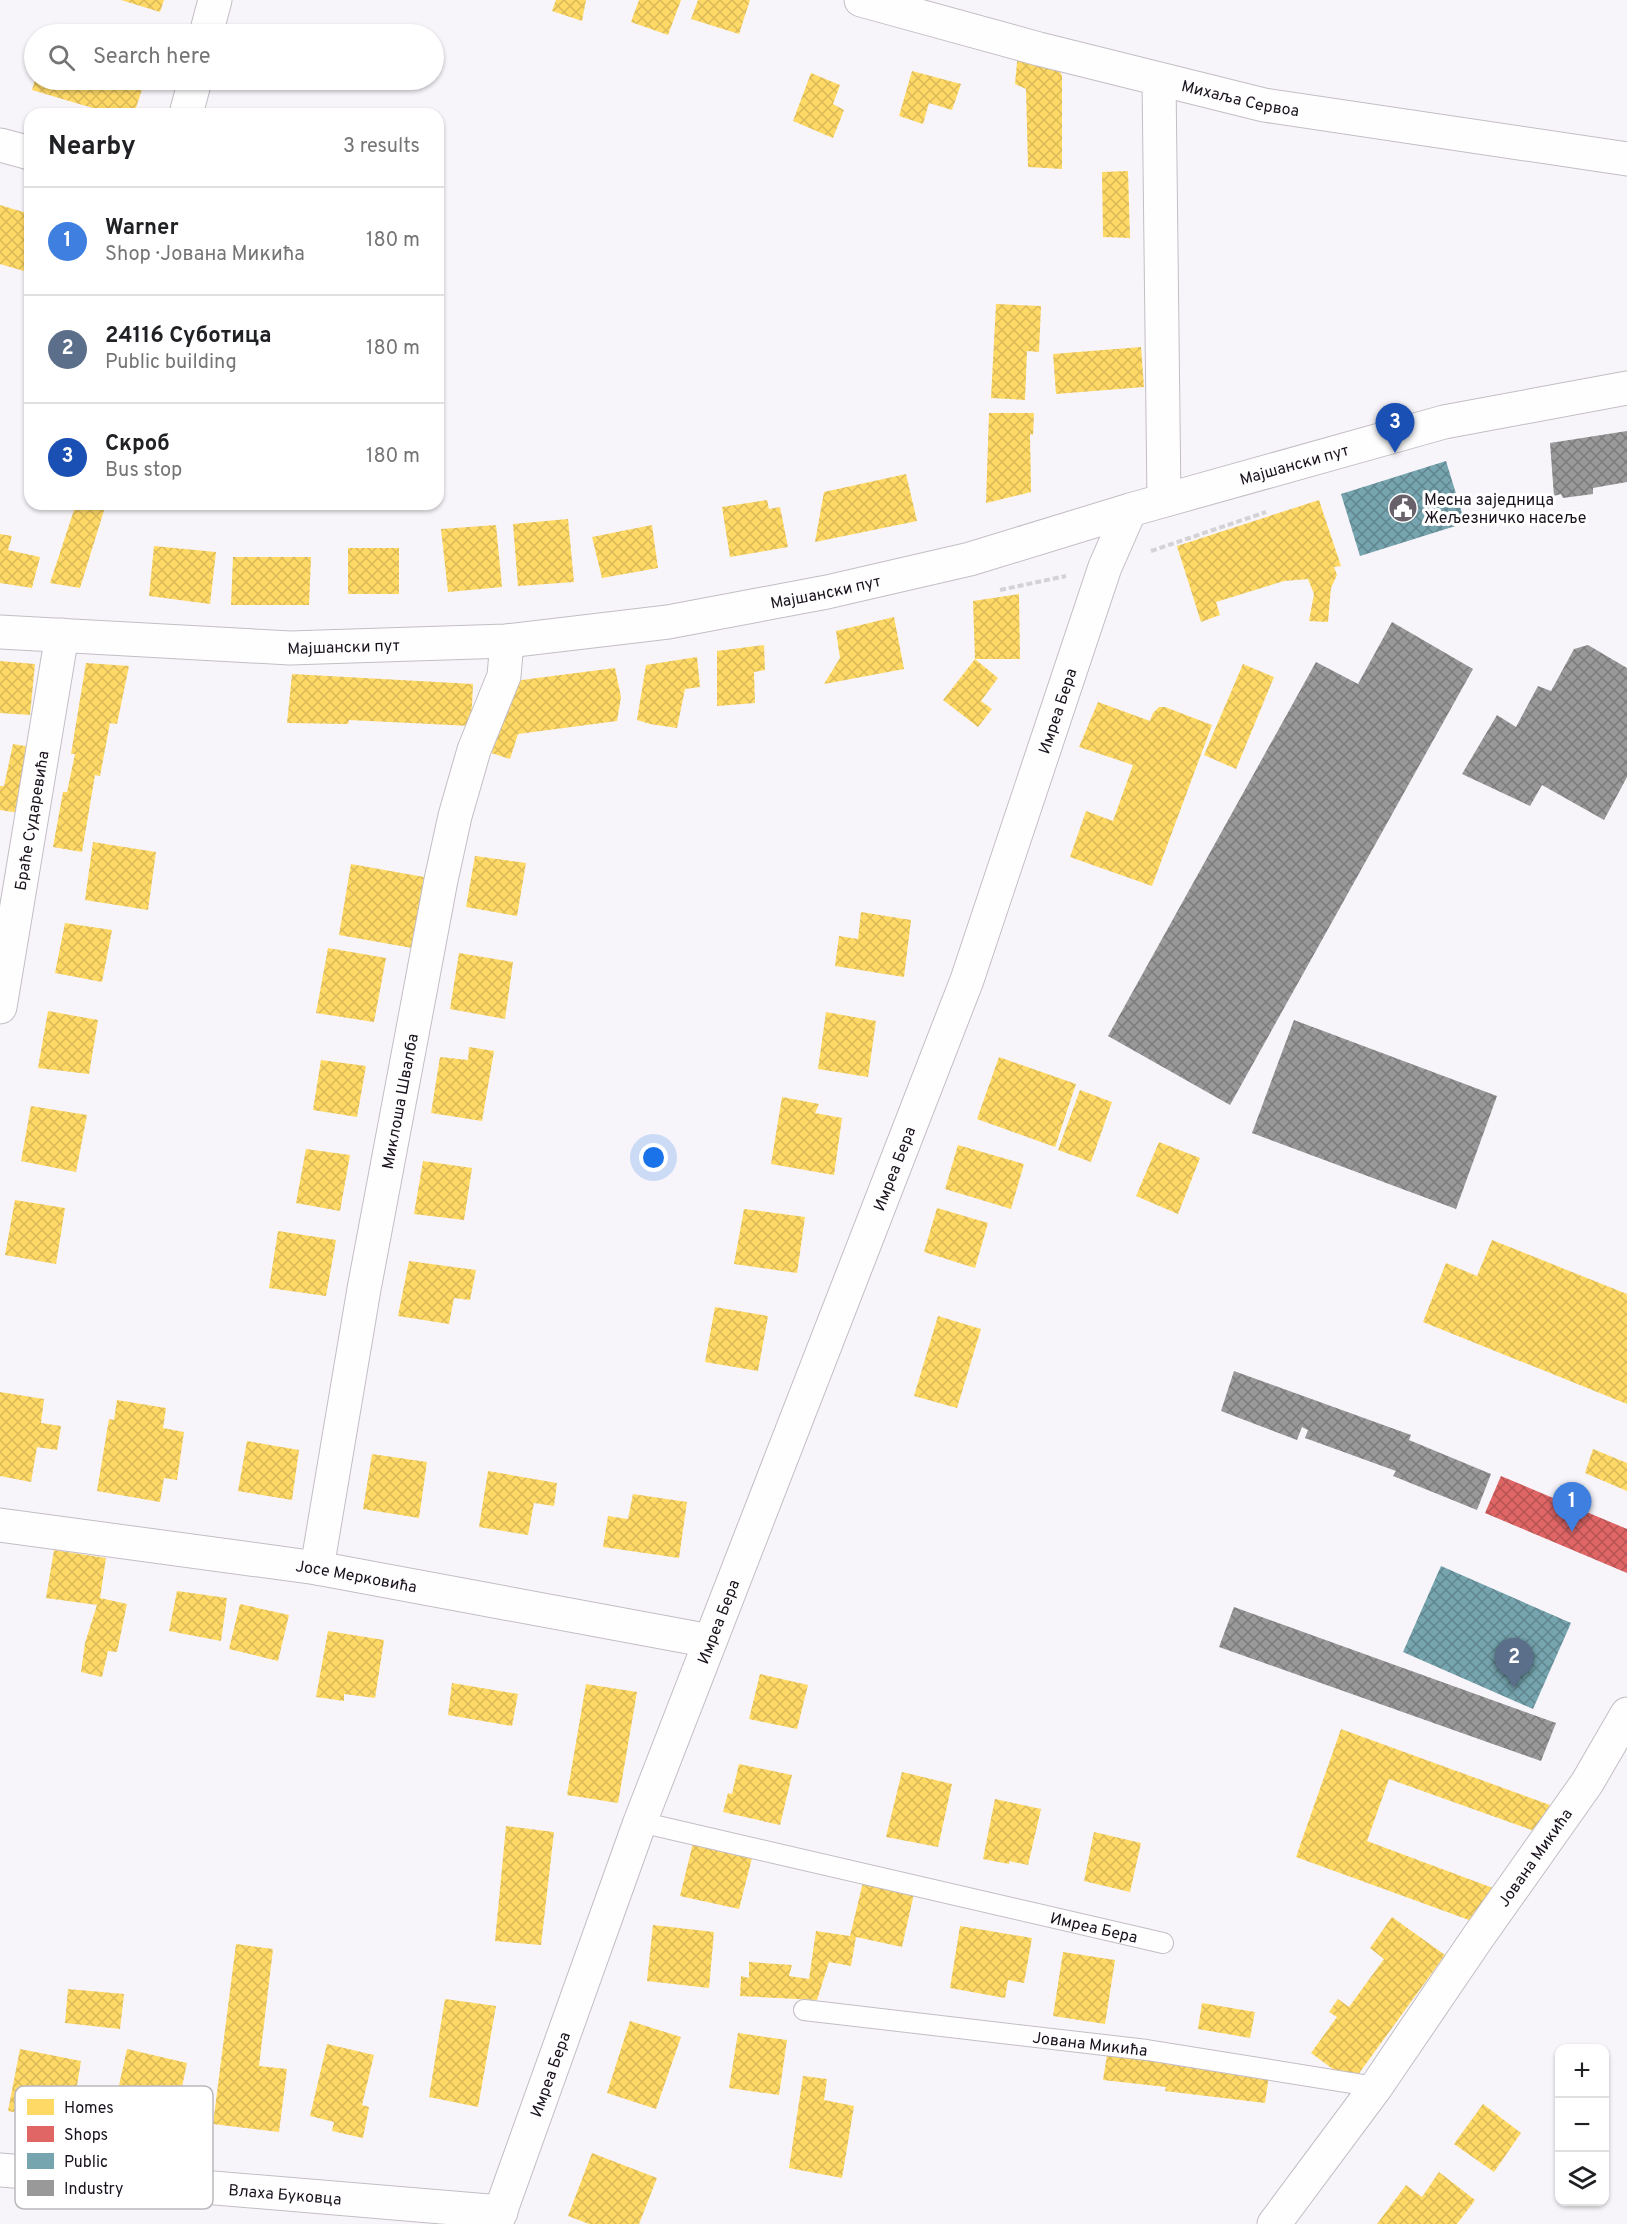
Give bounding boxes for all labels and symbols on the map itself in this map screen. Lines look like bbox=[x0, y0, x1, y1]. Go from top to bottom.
street label: Михаља Сервоа bbox=[1179, 77, 1300, 122]
pin: 3 bbox=[1376, 404, 1414, 453]
street label: Мајшански пут bbox=[1238, 441, 1351, 491]
place label: Месна заједница Жељезничко насеље bbox=[1424, 491, 1586, 529]
public building icon: Месна заједница Жељезничко насеље bbox=[1387, 492, 1419, 524]
street label: Мајшански пут bbox=[769, 572, 883, 614]
street label: Мајшански пут bbox=[287, 636, 400, 660]
street label: Имреа Бера bbox=[1035, 666, 1082, 757]
street label: Браће Сударевића bbox=[12, 750, 55, 892]
street label: Миклоша Швалба bbox=[379, 1032, 424, 1171]
street label: Имреа Бера bbox=[870, 1124, 921, 1214]
your location bbox=[639, 1143, 668, 1172]
pin: 1 bbox=[1552, 1482, 1592, 1532]
street label: Јосе Мерковића bbox=[294, 1557, 418, 1598]
street label: Имреа Бера bbox=[694, 1577, 745, 1668]
pin: 2 bbox=[1494, 1638, 1534, 1688]
street label: Јована Микића bbox=[1495, 1805, 1578, 1911]
street label: Имреа Бера bbox=[1048, 1909, 1139, 1949]
street label: Јована Микића bbox=[1031, 2029, 1148, 2062]
street label: Имреа Бера bbox=[527, 2030, 576, 2120]
legend bbox=[15, 2086, 213, 2209]
text: Homes bbox=[64, 2099, 114, 2119]
text: Shops bbox=[64, 2126, 108, 2146]
text: Public bbox=[64, 2153, 108, 2173]
text: Industry bbox=[64, 2180, 123, 2200]
street label: Влаха Буковца bbox=[227, 2181, 342, 2211]

